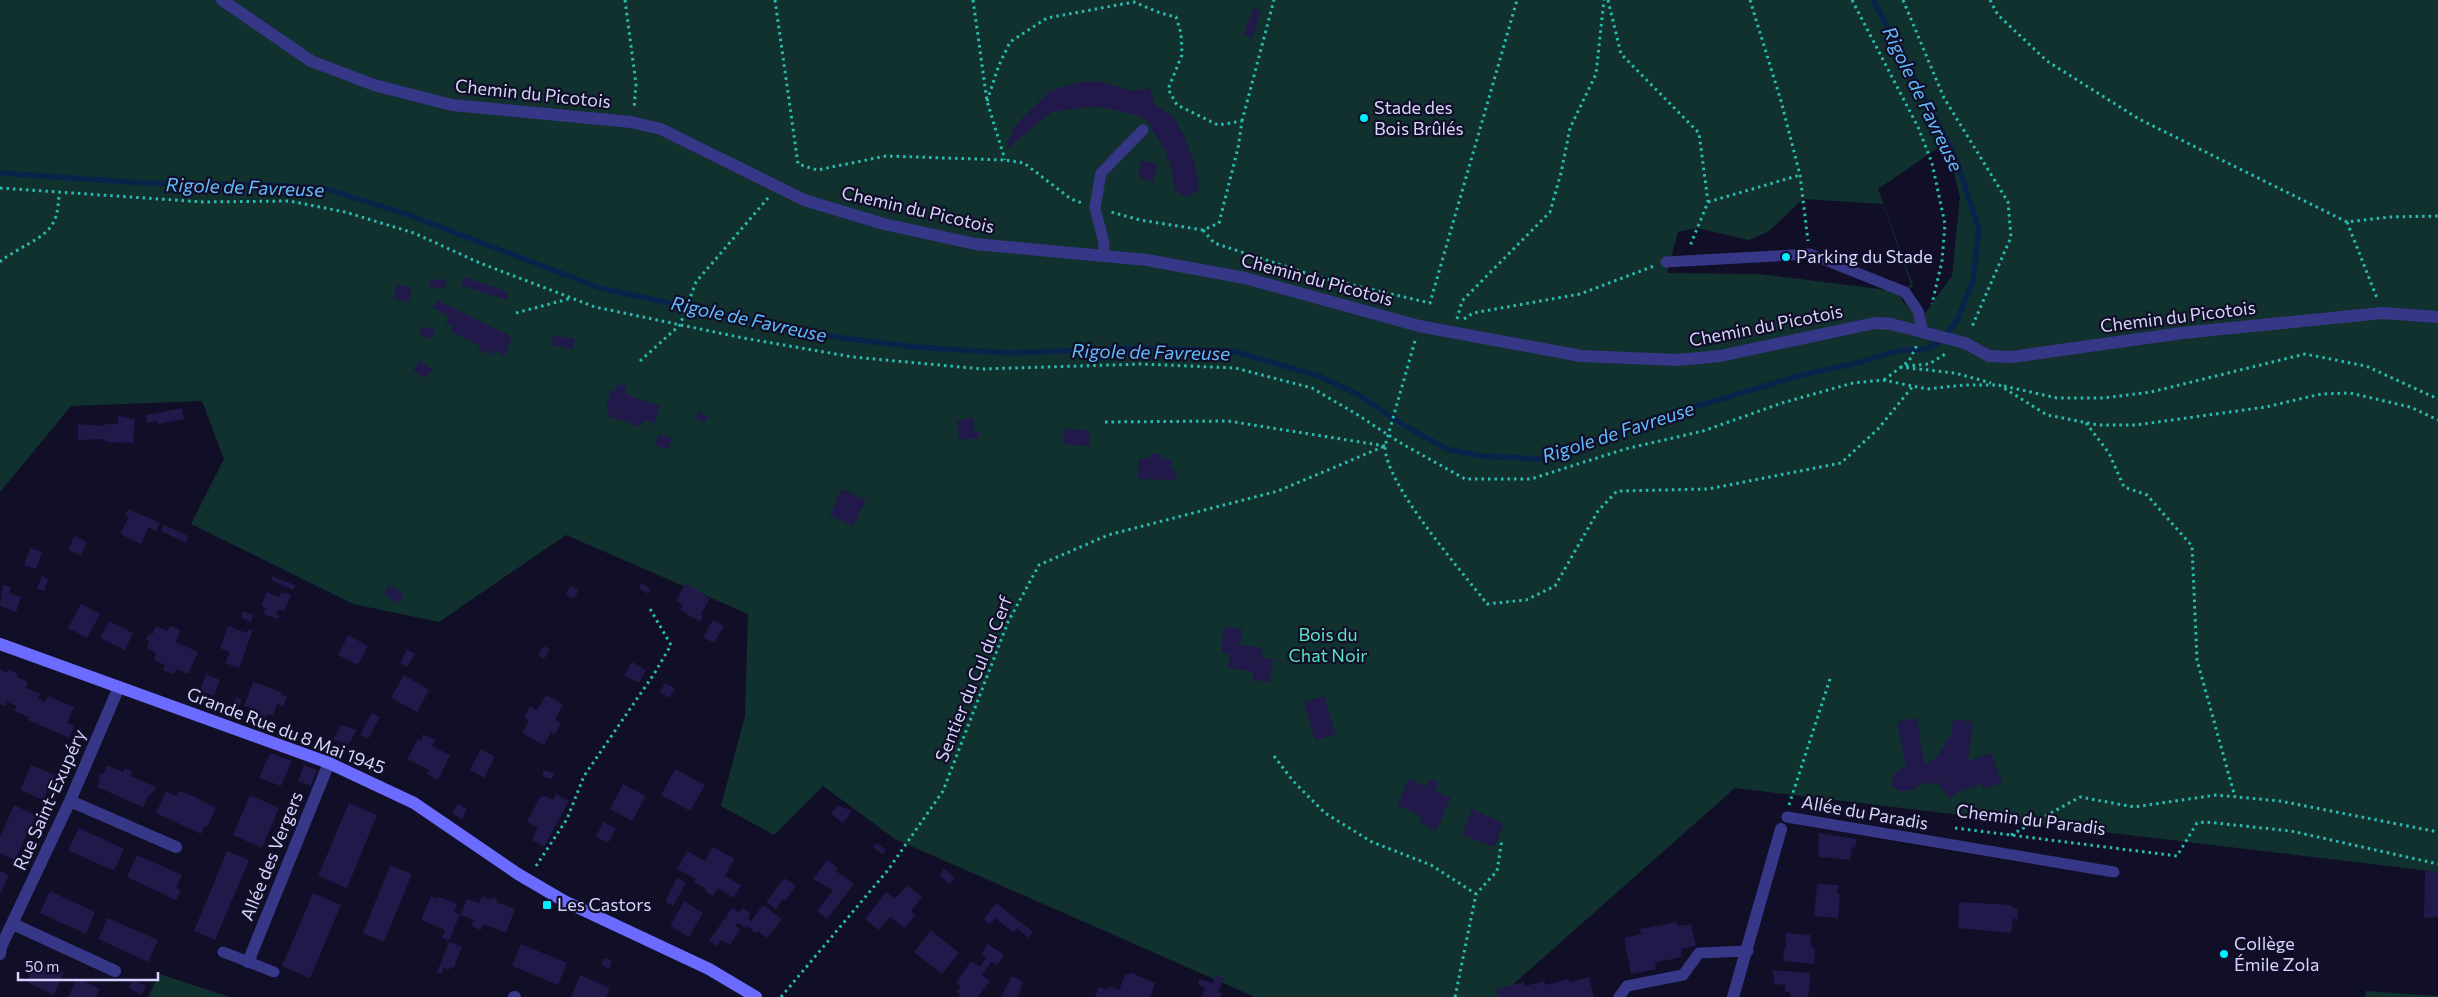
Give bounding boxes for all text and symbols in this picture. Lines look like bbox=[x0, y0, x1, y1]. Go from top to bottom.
water label: Rigole de Favreuse bbox=[1878, 22, 1969, 175]
street label: Chemin du Picotois bbox=[454, 74, 612, 112]
place label: Stade des Bois Brûlés bbox=[1374, 96, 1464, 139]
marker: Stade des Bois Brûlés bbox=[1358, 112, 1370, 124]
water label: Rigole de Favreuse bbox=[165, 172, 325, 201]
street label: Chemin du Picotois bbox=[840, 181, 997, 237]
place label: Parking du Stade bbox=[1796, 245, 1933, 267]
street label: Chemin du Picotois bbox=[1239, 248, 1396, 310]
marker: Parking du Stade bbox=[1780, 251, 1792, 263]
water label: Rigole de Favreuse bbox=[669, 291, 829, 346]
street label: Chemin du Picotois bbox=[2099, 296, 2257, 336]
street label: Chemin du Picotois bbox=[1687, 299, 1845, 351]
water label: Rigole de Favreuse bbox=[1072, 339, 1230, 364]
water label: Rigole de Favreuse bbox=[1539, 396, 1697, 467]
street label: Sentier du Cul du Cerf bbox=[930, 592, 1017, 765]
park label: Bois du Chat Noir bbox=[1288, 623, 1368, 666]
street label: Grande Rue du 8 Mai 1945 bbox=[184, 682, 389, 778]
street label: Rue Saint-Exupéry bbox=[8, 726, 90, 873]
street label: Allée des Vergers bbox=[235, 788, 307, 923]
street label: Allée du Paradis bbox=[1800, 790, 1930, 834]
street label: Chemin du Paradis bbox=[1955, 799, 2107, 839]
place label: Les Castors bbox=[557, 893, 651, 915]
marker: Les Castors bbox=[541, 899, 553, 911]
place label: Collège Émile Zola bbox=[2234, 932, 2319, 975]
marker: Collège Émile Zola bbox=[2218, 948, 2230, 960]
scale bar bbox=[18, 950, 158, 982]
text: 50 m bbox=[25, 957, 59, 975]

